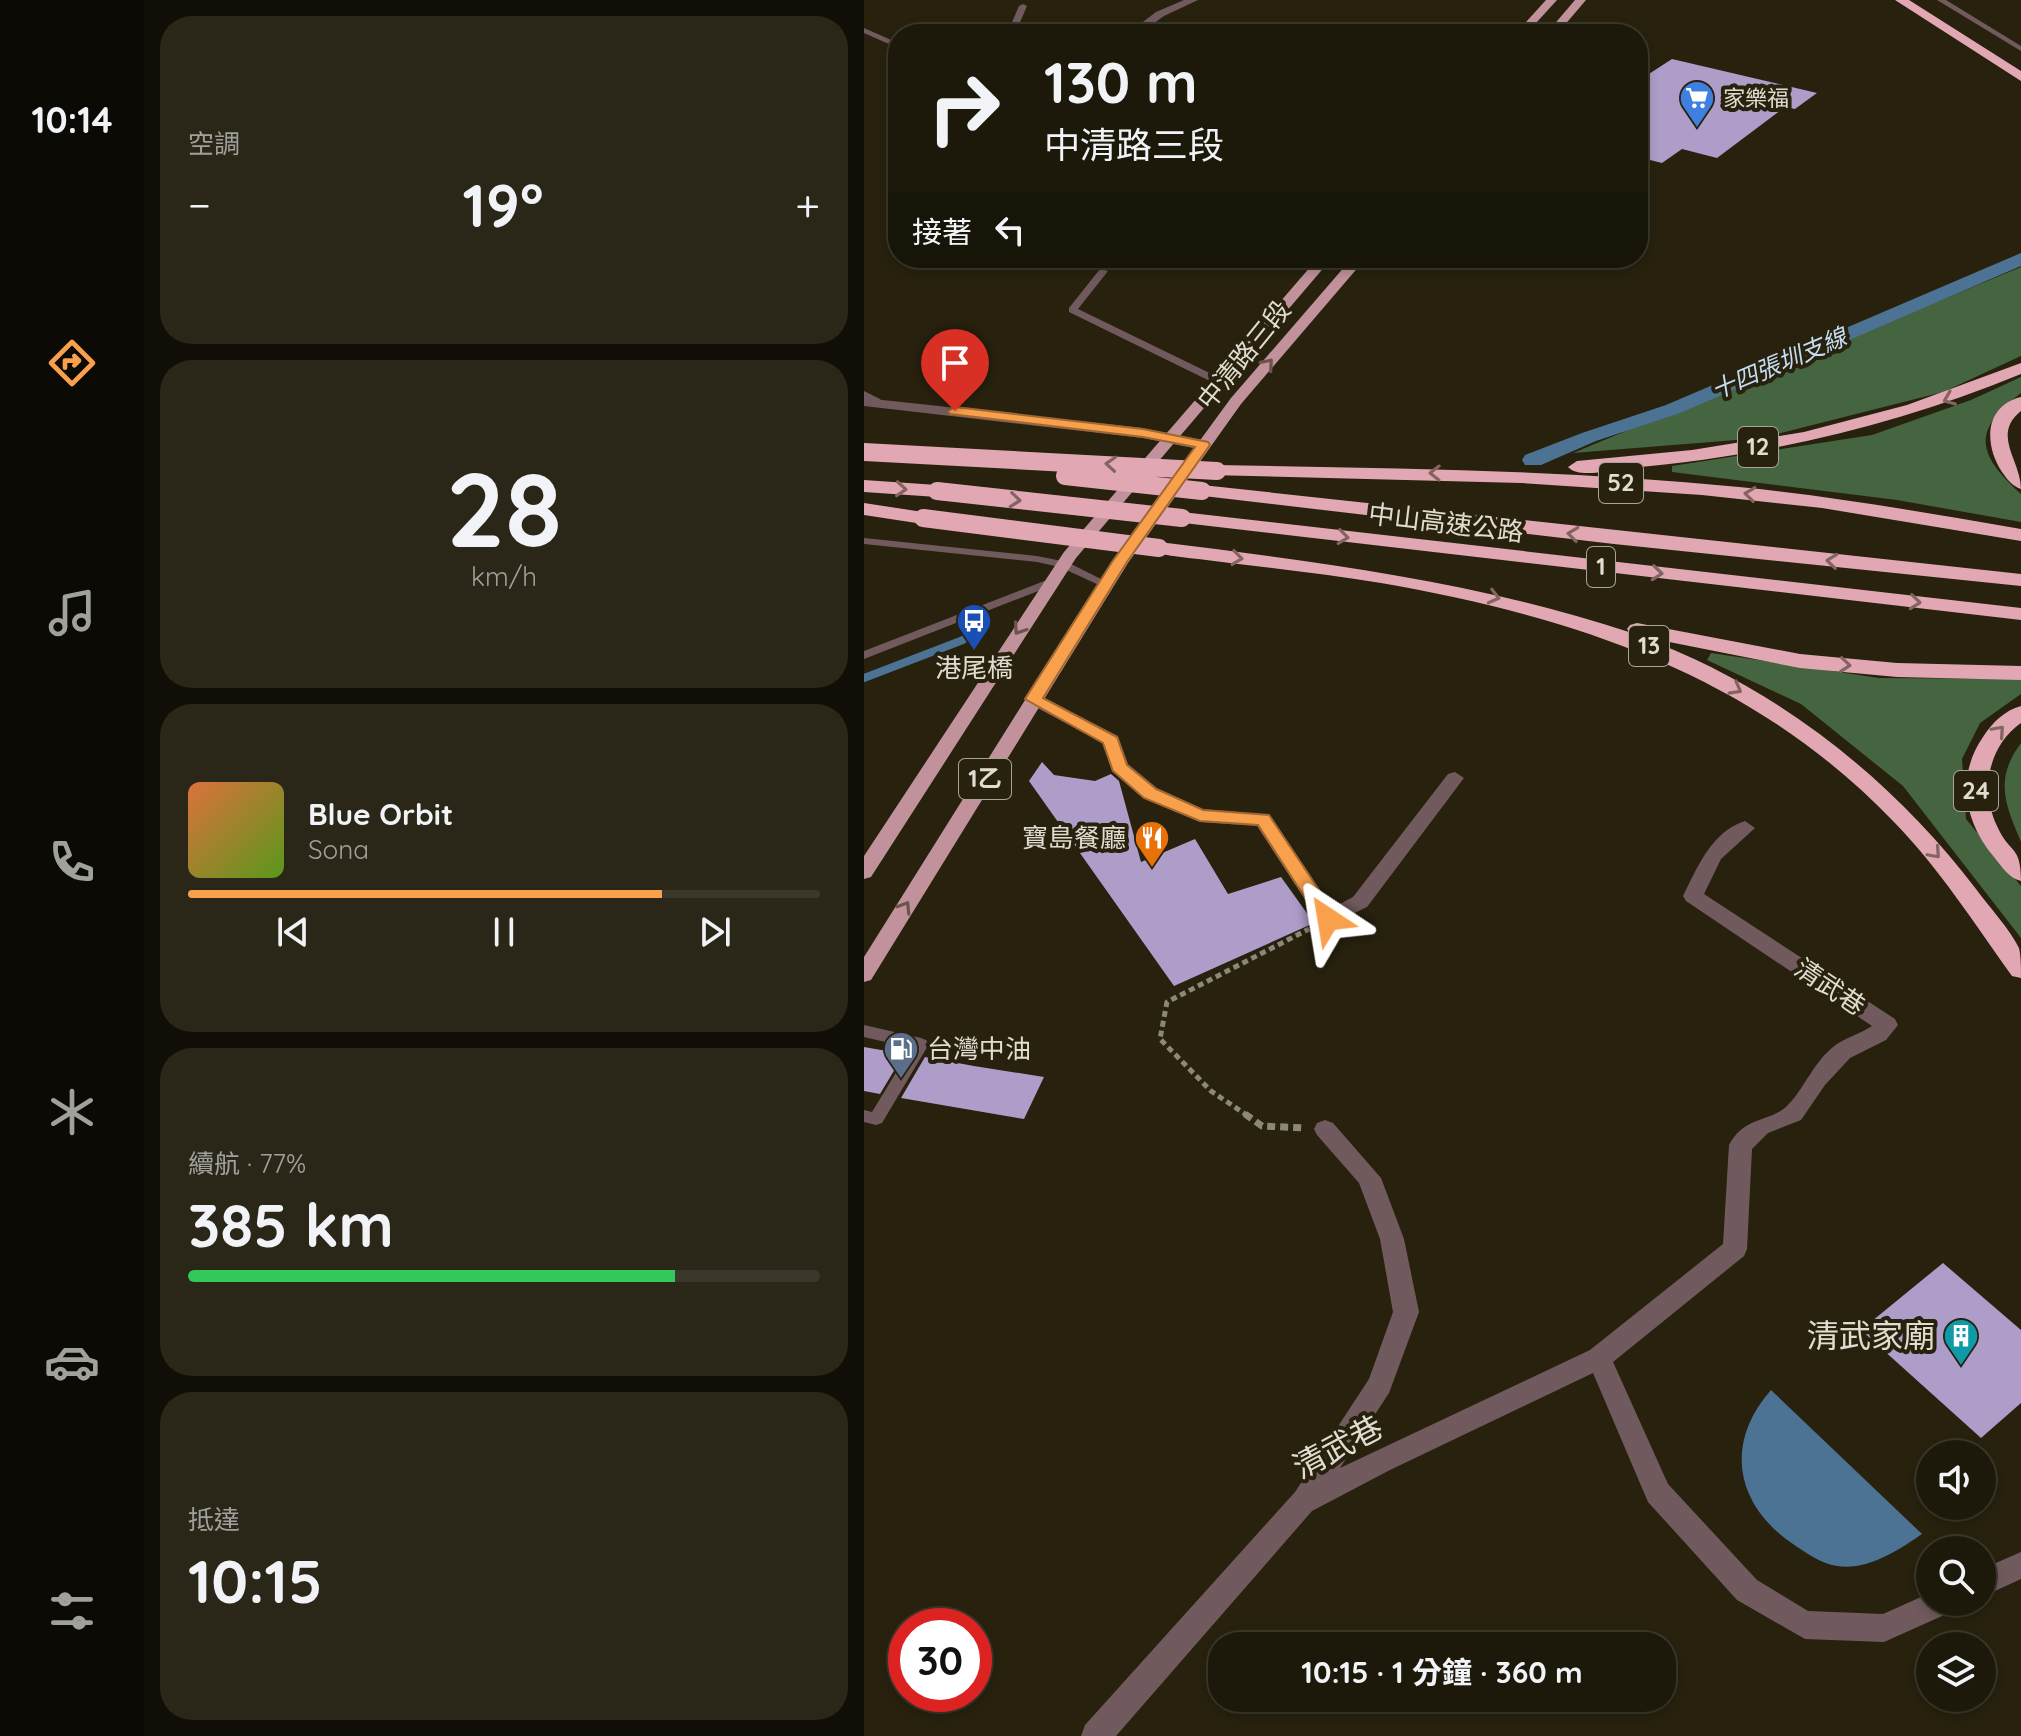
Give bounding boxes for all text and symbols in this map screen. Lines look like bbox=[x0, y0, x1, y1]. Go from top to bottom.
text: 130 m bbox=[1044, 47, 1198, 117]
icon: right bbox=[912, 56, 1016, 160]
supermarket icon: 家樂福 bbox=[1678, 79, 1716, 129]
place label: 家樂福 bbox=[1723, 84, 1789, 112]
text: 10:14 bbox=[31, 97, 113, 142]
text: 中清路三段 bbox=[1044, 122, 1224, 167]
text: 空調 bbox=[188, 127, 240, 160]
text: 19° bbox=[463, 167, 544, 242]
text: − bbox=[188, 177, 211, 232]
text: + bbox=[795, 177, 820, 232]
icon: left bbox=[988, 208, 1032, 252]
text: 接著 bbox=[912, 213, 972, 251]
street label: 中清路三段 bbox=[1190, 294, 1297, 416]
water label: 十四張圳支線 bbox=[1706, 320, 1854, 405]
pin bbox=[921, 329, 989, 411]
icon: directions bbox=[44, 335, 100, 391]
icon: arrive bbox=[933, 341, 977, 385]
one-way arrow bbox=[1258, 358, 1273, 373]
one-way arrow bbox=[1943, 389, 1957, 405]
road number: 12 bbox=[1738, 427, 1778, 467]
text: 28 bbox=[446, 443, 562, 573]
one-way arrow bbox=[1104, 456, 1117, 473]
road number: 52 bbox=[1599, 463, 1643, 503]
one-way arrow bbox=[1428, 465, 1441, 482]
one-way arrow bbox=[895, 480, 908, 497]
one-way arrow bbox=[1743, 486, 1756, 503]
one-way arrow bbox=[1009, 491, 1022, 508]
street label: 中山高速公路 bbox=[1367, 497, 1525, 548]
one-way arrow bbox=[1567, 525, 1580, 542]
one-way arrow bbox=[1337, 528, 1350, 545]
road number: 1 bbox=[1587, 547, 1615, 587]
one-way arrow bbox=[1231, 549, 1244, 566]
one-way arrow bbox=[1825, 552, 1838, 569]
text: km/h bbox=[471, 560, 537, 593]
one-way arrow bbox=[1651, 565, 1664, 582]
icon: music bbox=[44, 585, 100, 641]
one-way arrow bbox=[1486, 587, 1500, 604]
one-way arrow bbox=[1908, 593, 1922, 610]
bus stop icon: 港尾橋 bbox=[955, 602, 993, 652]
one-way arrow bbox=[1014, 621, 1029, 635]
road number: 13 bbox=[1629, 626, 1669, 666]
place label: 港尾橋 bbox=[935, 651, 1013, 684]
one-way arrow bbox=[1839, 656, 1852, 673]
one-way arrow bbox=[1728, 679, 1742, 694]
one-way arrow bbox=[1990, 726, 2005, 740]
road number: 1乙 bbox=[959, 759, 1011, 799]
road number: 24 bbox=[1954, 771, 1998, 811]
text: Blue Orbit bbox=[308, 795, 453, 833]
restaurant icon: 寶島餐廳 bbox=[1133, 819, 1171, 869]
place label: 寶島餐廳 bbox=[1022, 821, 1126, 854]
text: Sona bbox=[308, 833, 369, 866]
icon: phone bbox=[44, 834, 100, 890]
one-way arrow bbox=[1925, 844, 1940, 859]
position arrow bbox=[1286, 877, 1370, 961]
one-way arrow bbox=[895, 901, 911, 916]
icon: previous bbox=[271, 910, 315, 954]
icon: pause bbox=[482, 910, 526, 954]
icon: next bbox=[693, 910, 737, 954]
street label: 清武巷 bbox=[1789, 951, 1872, 1022]
fuel station icon: 台灣中油 bbox=[882, 1030, 920, 1080]
place label: 台灣中油 bbox=[927, 1032, 1031, 1065]
icon: climate bbox=[44, 1084, 100, 1140]
text: 續航 · 77% bbox=[188, 1147, 306, 1180]
text: 385 km bbox=[188, 1187, 394, 1262]
place label: 清武家廟 bbox=[1807, 1315, 1935, 1355]
building icon: 清武家廟 bbox=[1942, 1317, 1980, 1367]
icon: car bbox=[44, 1334, 100, 1390]
street label: 清武巷 bbox=[1286, 1406, 1389, 1486]
map controls bbox=[1916, 1440, 1996, 1712]
button: sound bbox=[1916, 1440, 1996, 1520]
text: 抵達 bbox=[188, 1503, 240, 1536]
button: search bbox=[1916, 1536, 1996, 1616]
text: 10:15 bbox=[188, 1543, 322, 1618]
icon: filters bbox=[44, 1583, 100, 1639]
speed limit sign: 30 bbox=[888, 1608, 992, 1712]
button: layers bbox=[1916, 1632, 1996, 1712]
text: 10:15 · 1 分鐘 · 360 m bbox=[1301, 1653, 1583, 1691]

